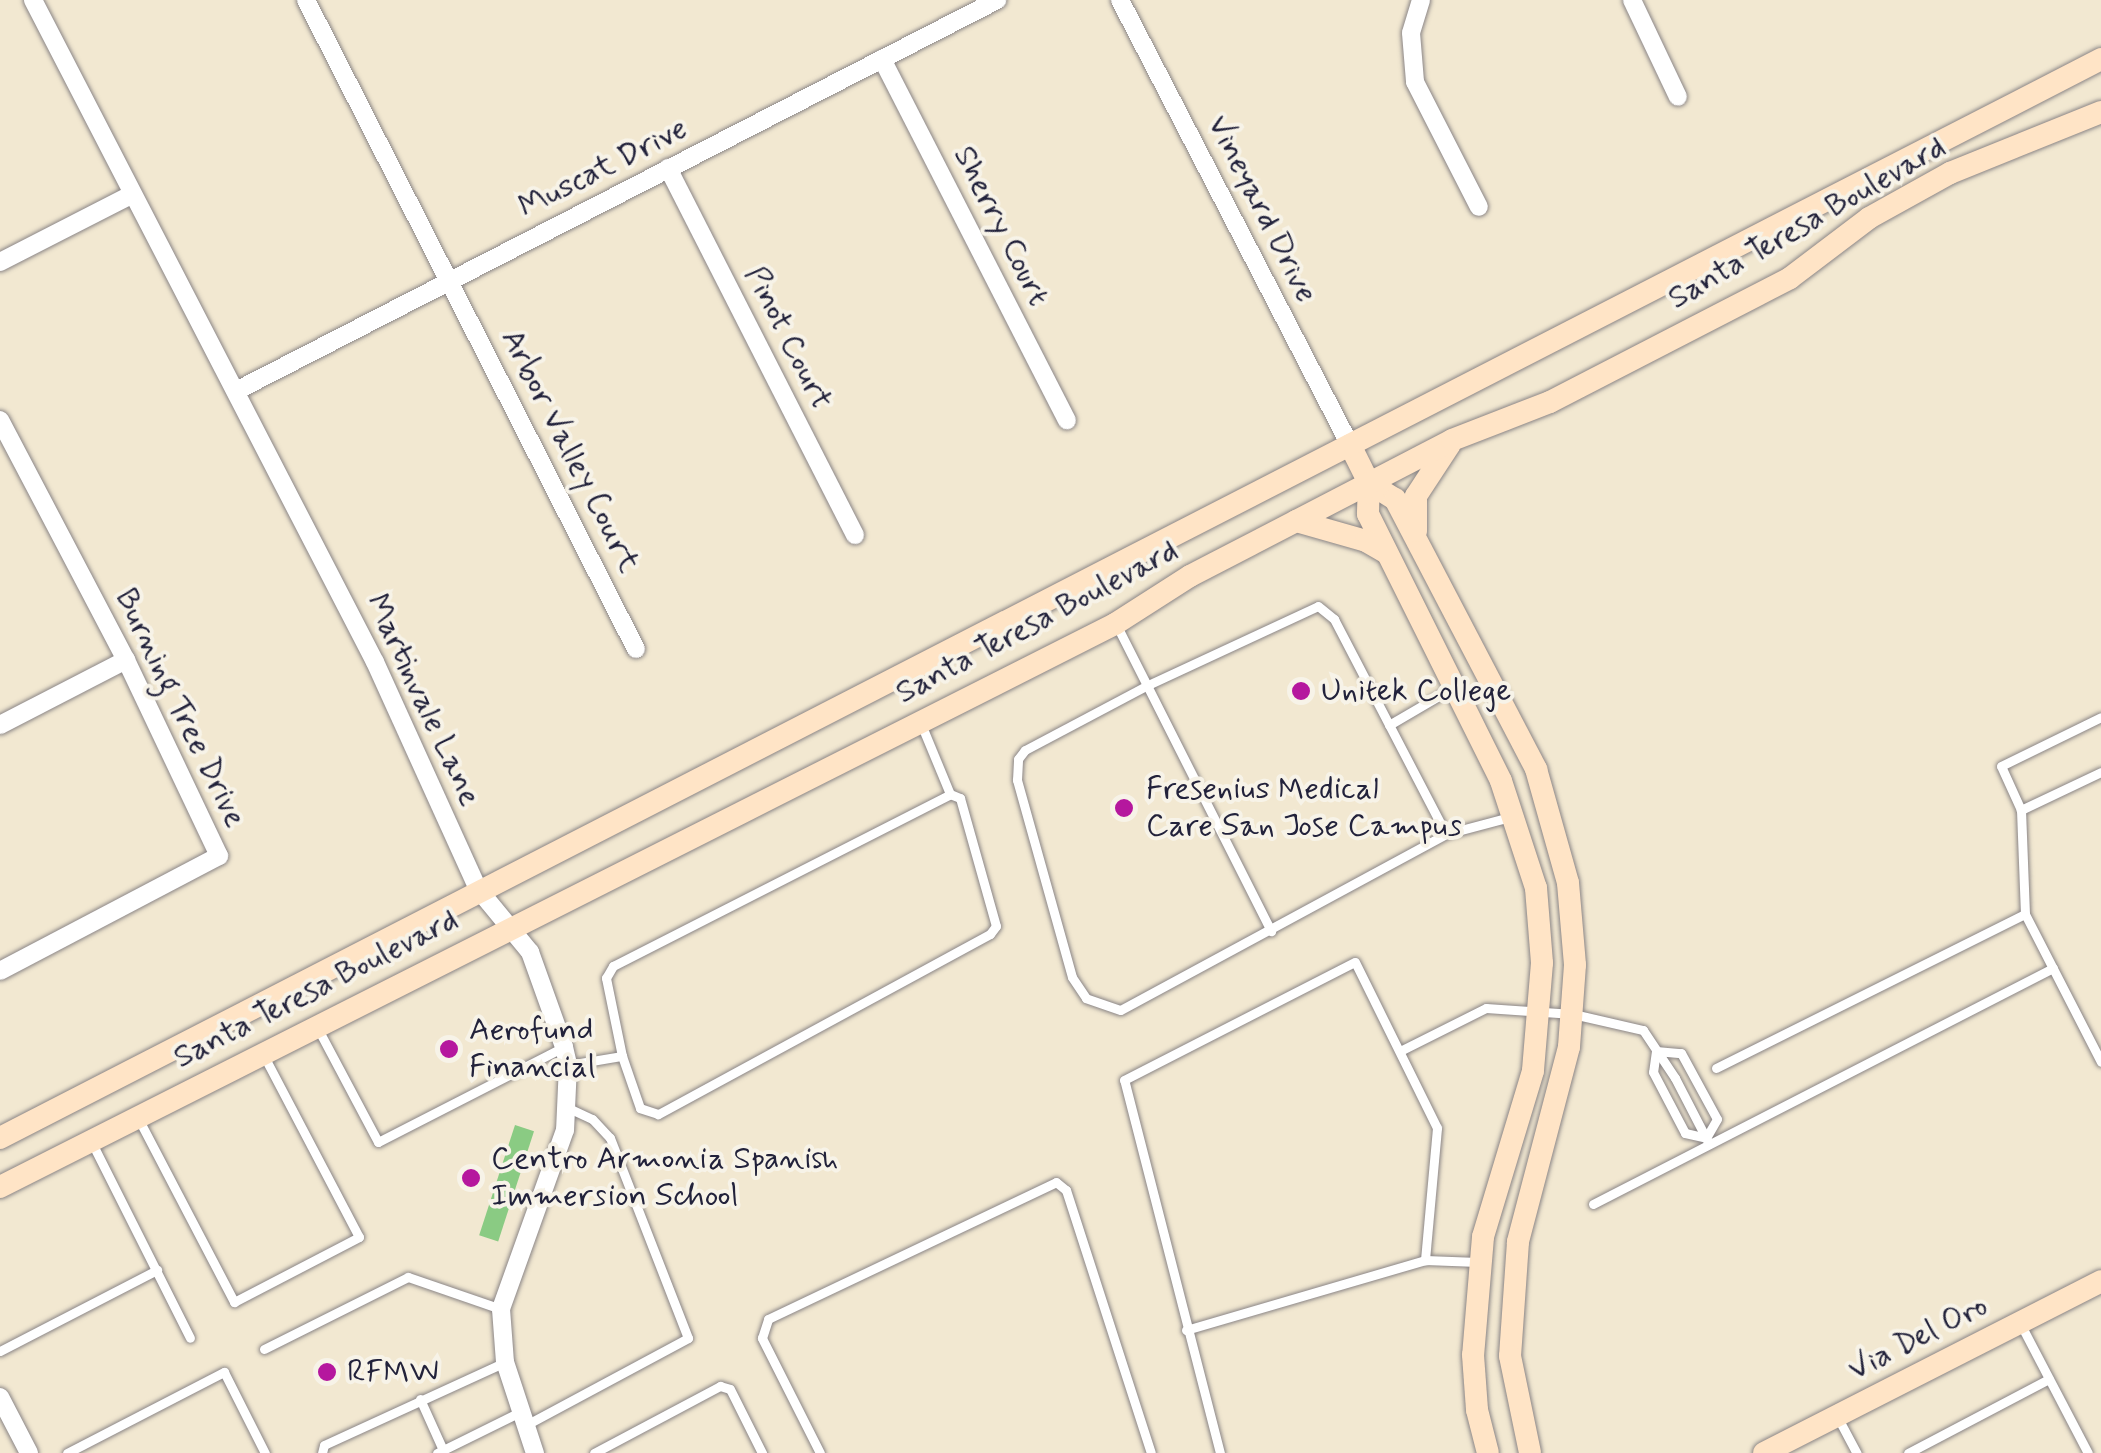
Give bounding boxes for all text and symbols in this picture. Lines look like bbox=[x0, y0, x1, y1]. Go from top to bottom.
street label: Muscat Drive bbox=[513, 110, 693, 226]
street label: Vineyard Drive bbox=[1199, 110, 1325, 308]
street label: Santa Teresa Boulevard bbox=[1661, 128, 1953, 318]
street label: Sherry Court bbox=[943, 137, 1059, 315]
street label: Pinot Court bbox=[736, 261, 840, 415]
street label: Arbor Valley Court bbox=[495, 328, 645, 574]
street label: Santa Teresa Boulevard bbox=[889, 531, 1185, 713]
street label: Burning Tree Drive bbox=[107, 585, 253, 831]
street label: Martinvale Lane bbox=[358, 590, 488, 810]
place label: Unitek College bbox=[1321, 672, 1511, 710]
marker: Unitek College bbox=[1290, 680, 1312, 702]
place label: Fresenius Medical Care San Jose Campus bbox=[1146, 771, 1459, 846]
marker: Fresenius Medical Care San Jose Campus bbox=[1111, 795, 1137, 821]
street label: Santa Teresa Boulevard bbox=[167, 901, 465, 1077]
place label: Aerofund Financial bbox=[469, 1012, 596, 1087]
marker: Aerofund Financial bbox=[438, 1038, 460, 1060]
place label: Centro Armonia Spanish Immersion School bbox=[491, 1141, 841, 1216]
marker: Centro Armonia Spanish Immersion School bbox=[460, 1167, 482, 1189]
street label: Via Del Oro bbox=[1842, 1286, 1994, 1390]
place label: RFMW bbox=[347, 1353, 439, 1391]
marker: RFMW bbox=[316, 1361, 338, 1383]

